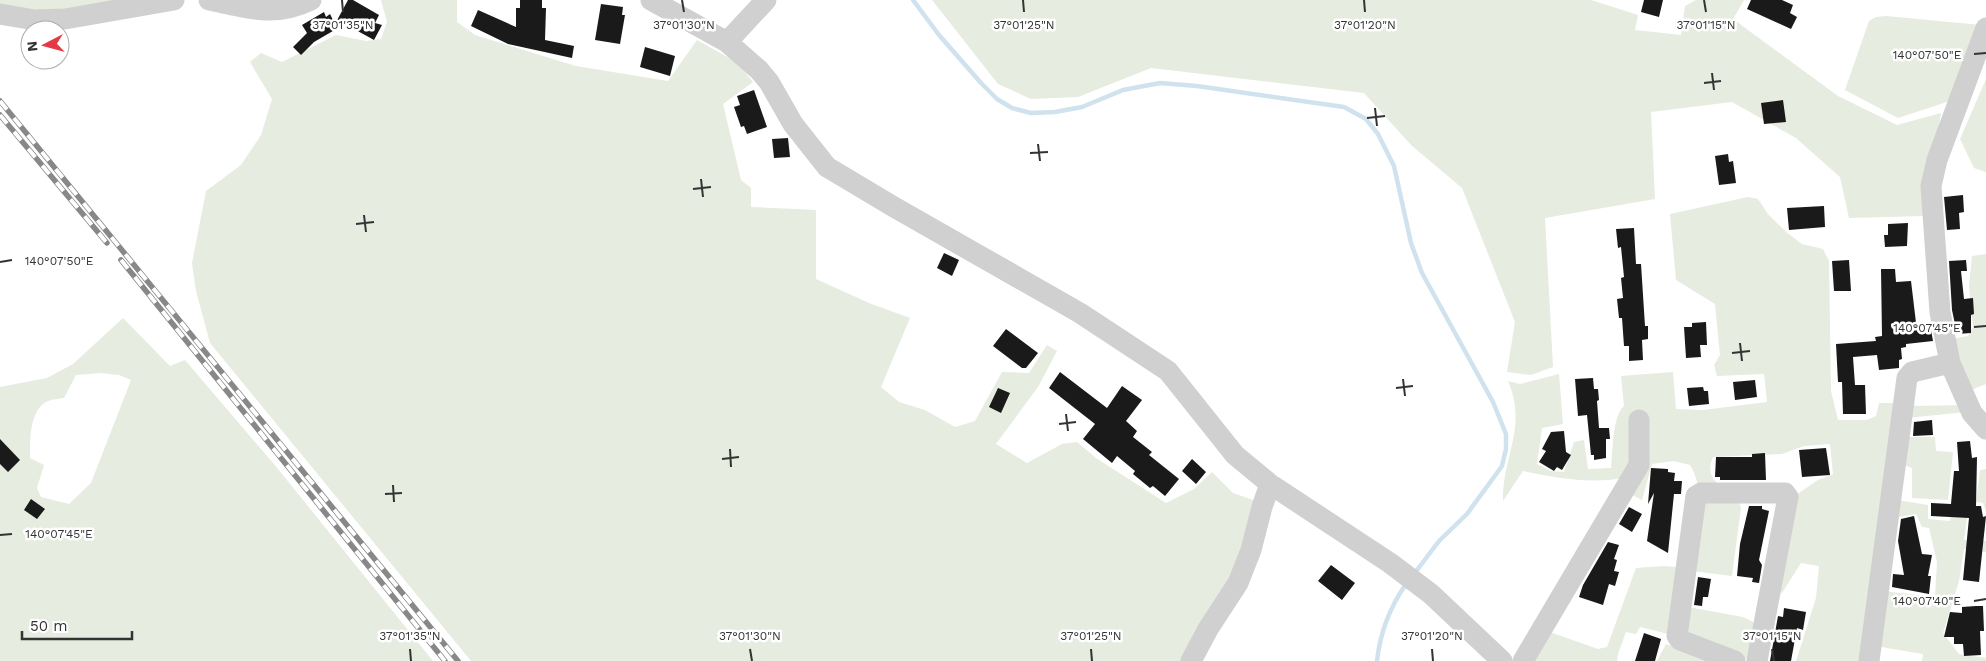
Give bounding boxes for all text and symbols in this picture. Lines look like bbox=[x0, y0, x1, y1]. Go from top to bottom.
text: 37°01'35"N bbox=[312, 18, 374, 32]
text: 37°01'30"N bbox=[653, 18, 715, 32]
text: 37°01'25"N bbox=[993, 18, 1055, 32]
text: 37°01'20"N bbox=[1334, 18, 1396, 32]
text: 37°01'15"N bbox=[1676, 18, 1736, 32]
north arrow bbox=[20, 20, 70, 70]
text: N bbox=[24, 40, 41, 52]
text: 140°07'50"E bbox=[1893, 48, 1962, 62]
text: 140°07'50"E bbox=[25, 254, 94, 268]
text: 140°07'45"E bbox=[1893, 321, 1961, 335]
text: 140°07'45"E bbox=[25, 527, 93, 541]
text: 140°07'40"E bbox=[1893, 594, 1961, 608]
scale bar bbox=[22, 608, 132, 640]
text: 50 m bbox=[30, 617, 67, 635]
text: 37°01'35"N bbox=[379, 629, 441, 643]
text: 37°01'30"N bbox=[719, 629, 781, 643]
text: 37°01'25"N bbox=[1060, 629, 1122, 643]
text: 37°01'20"N bbox=[1401, 629, 1463, 643]
text: 37°01'15"N bbox=[1742, 629, 1802, 643]

